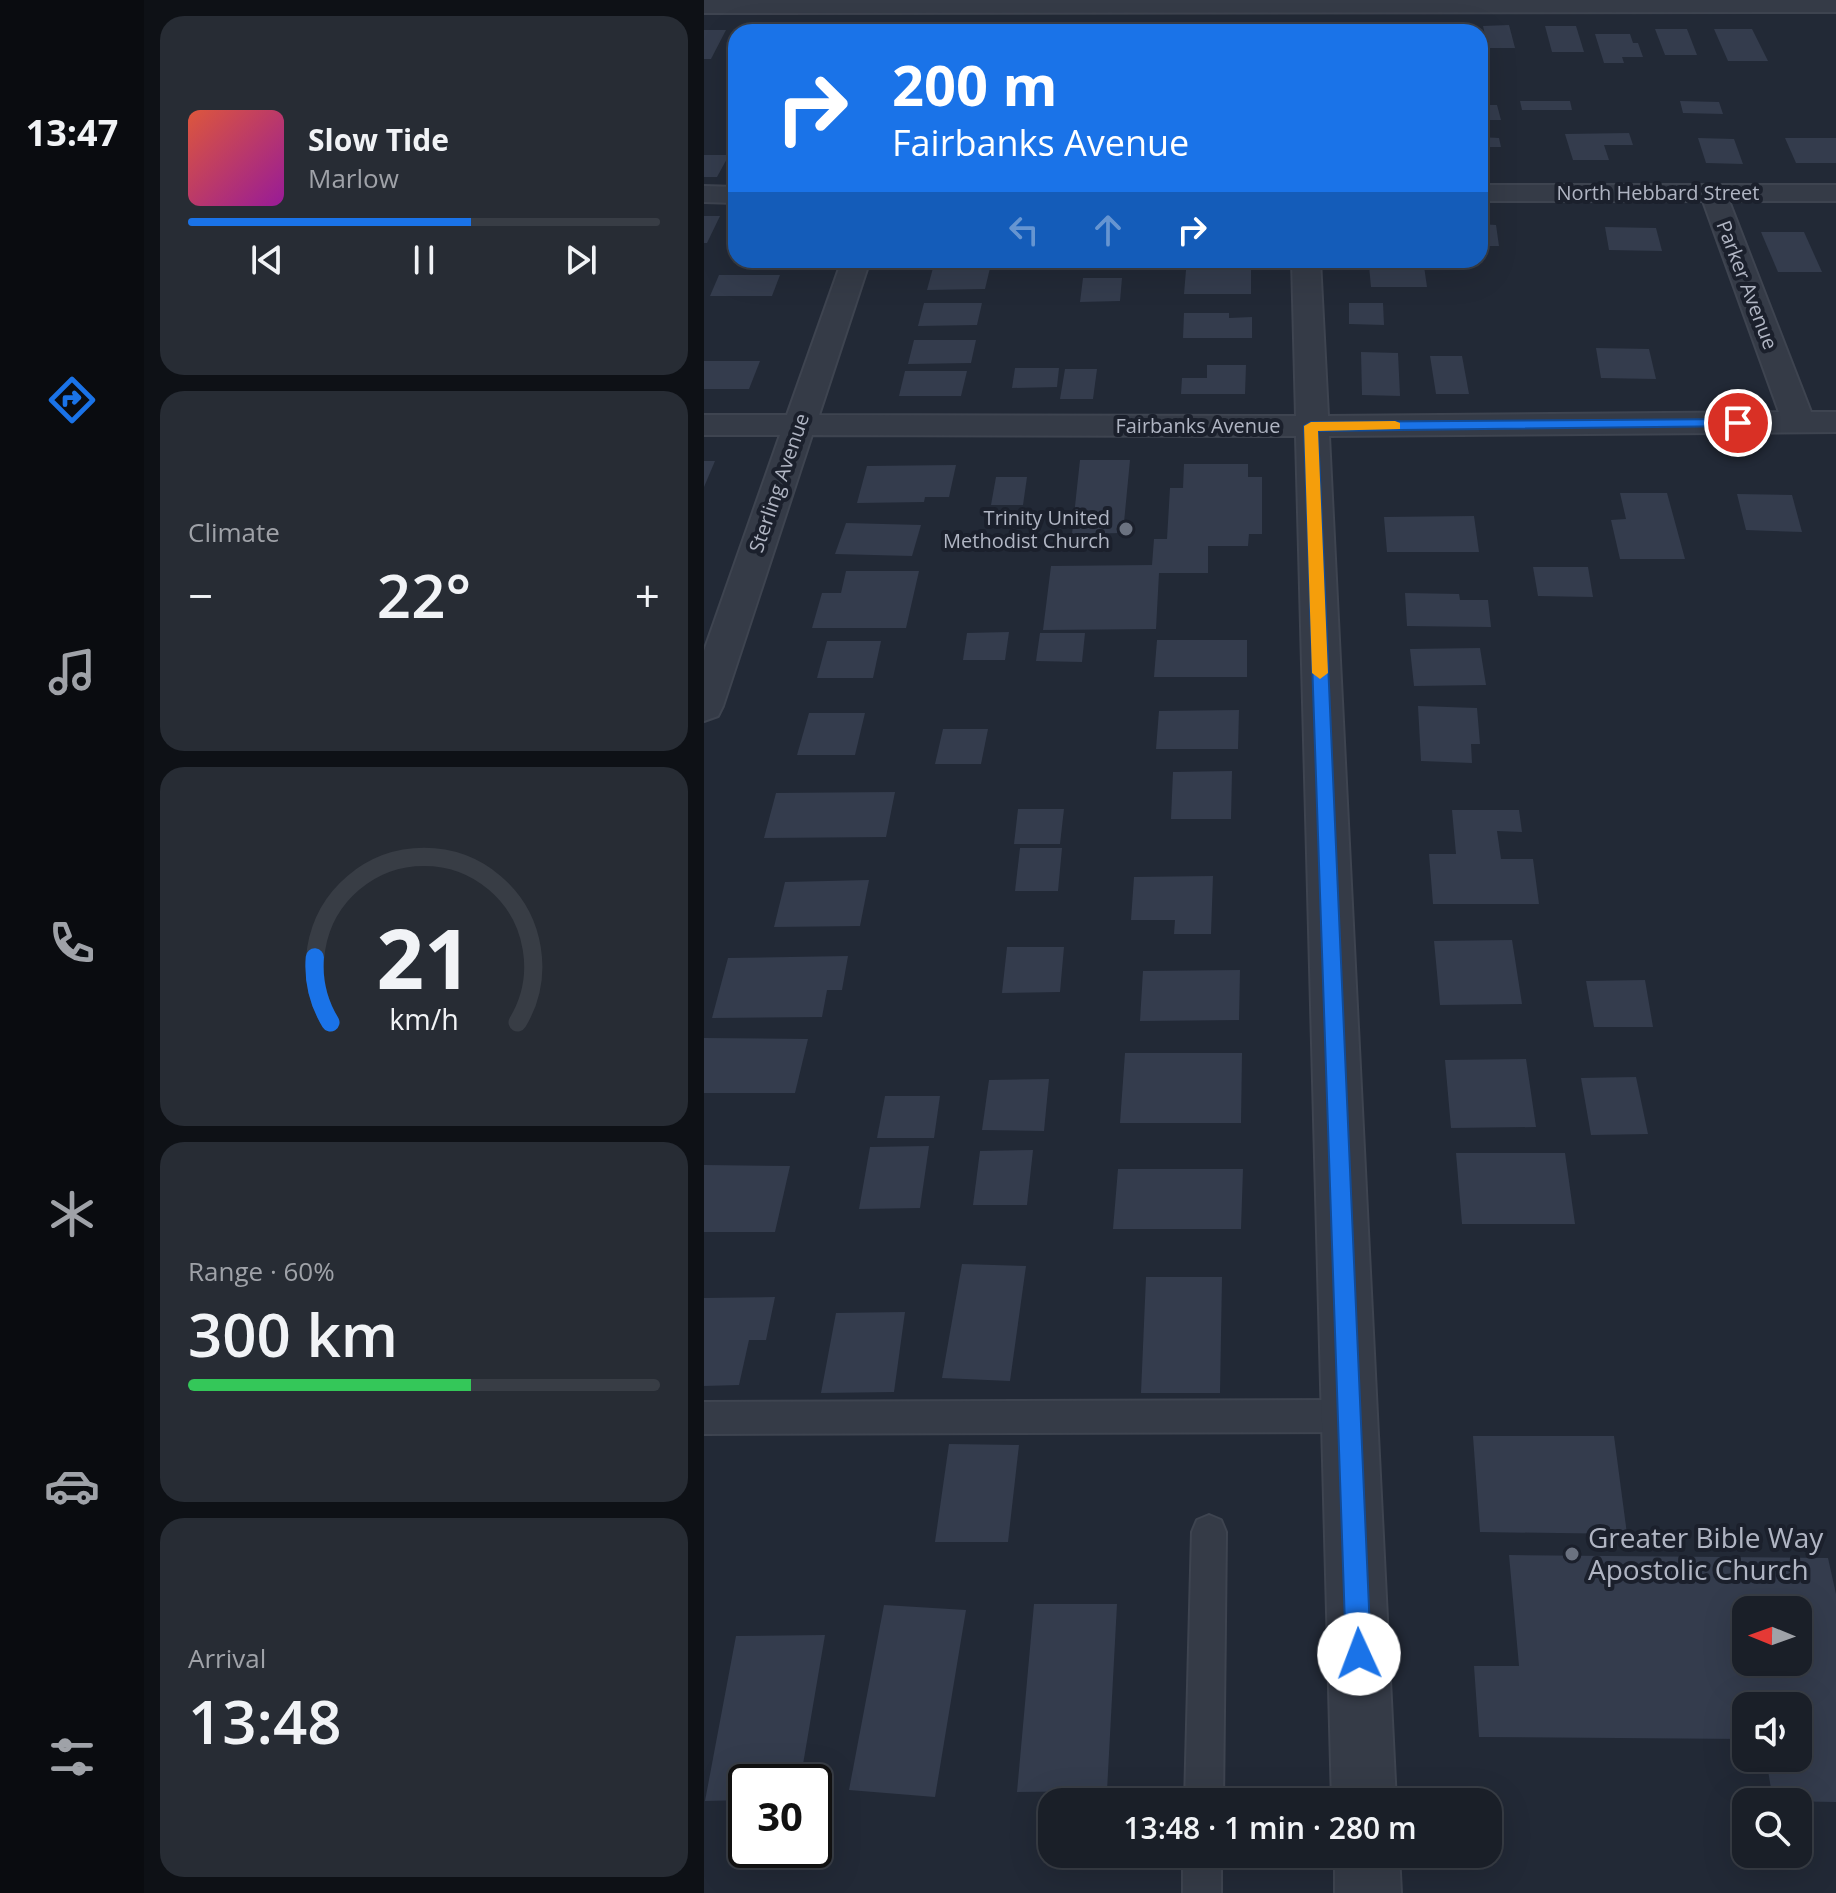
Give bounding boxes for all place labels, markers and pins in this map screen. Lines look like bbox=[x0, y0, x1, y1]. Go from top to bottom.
pin bbox=[1704, 389, 1772, 457]
place label: Trinity United Methodist Church bbox=[943, 504, 1110, 554]
marker: Trinity United Methodist Church bbox=[1117, 520, 1135, 538]
place label: Greater Bible Way Apostolic Church bbox=[1588, 1518, 1824, 1588]
marker: Greater Bible Way Apostolic Church bbox=[1563, 1545, 1581, 1563]

